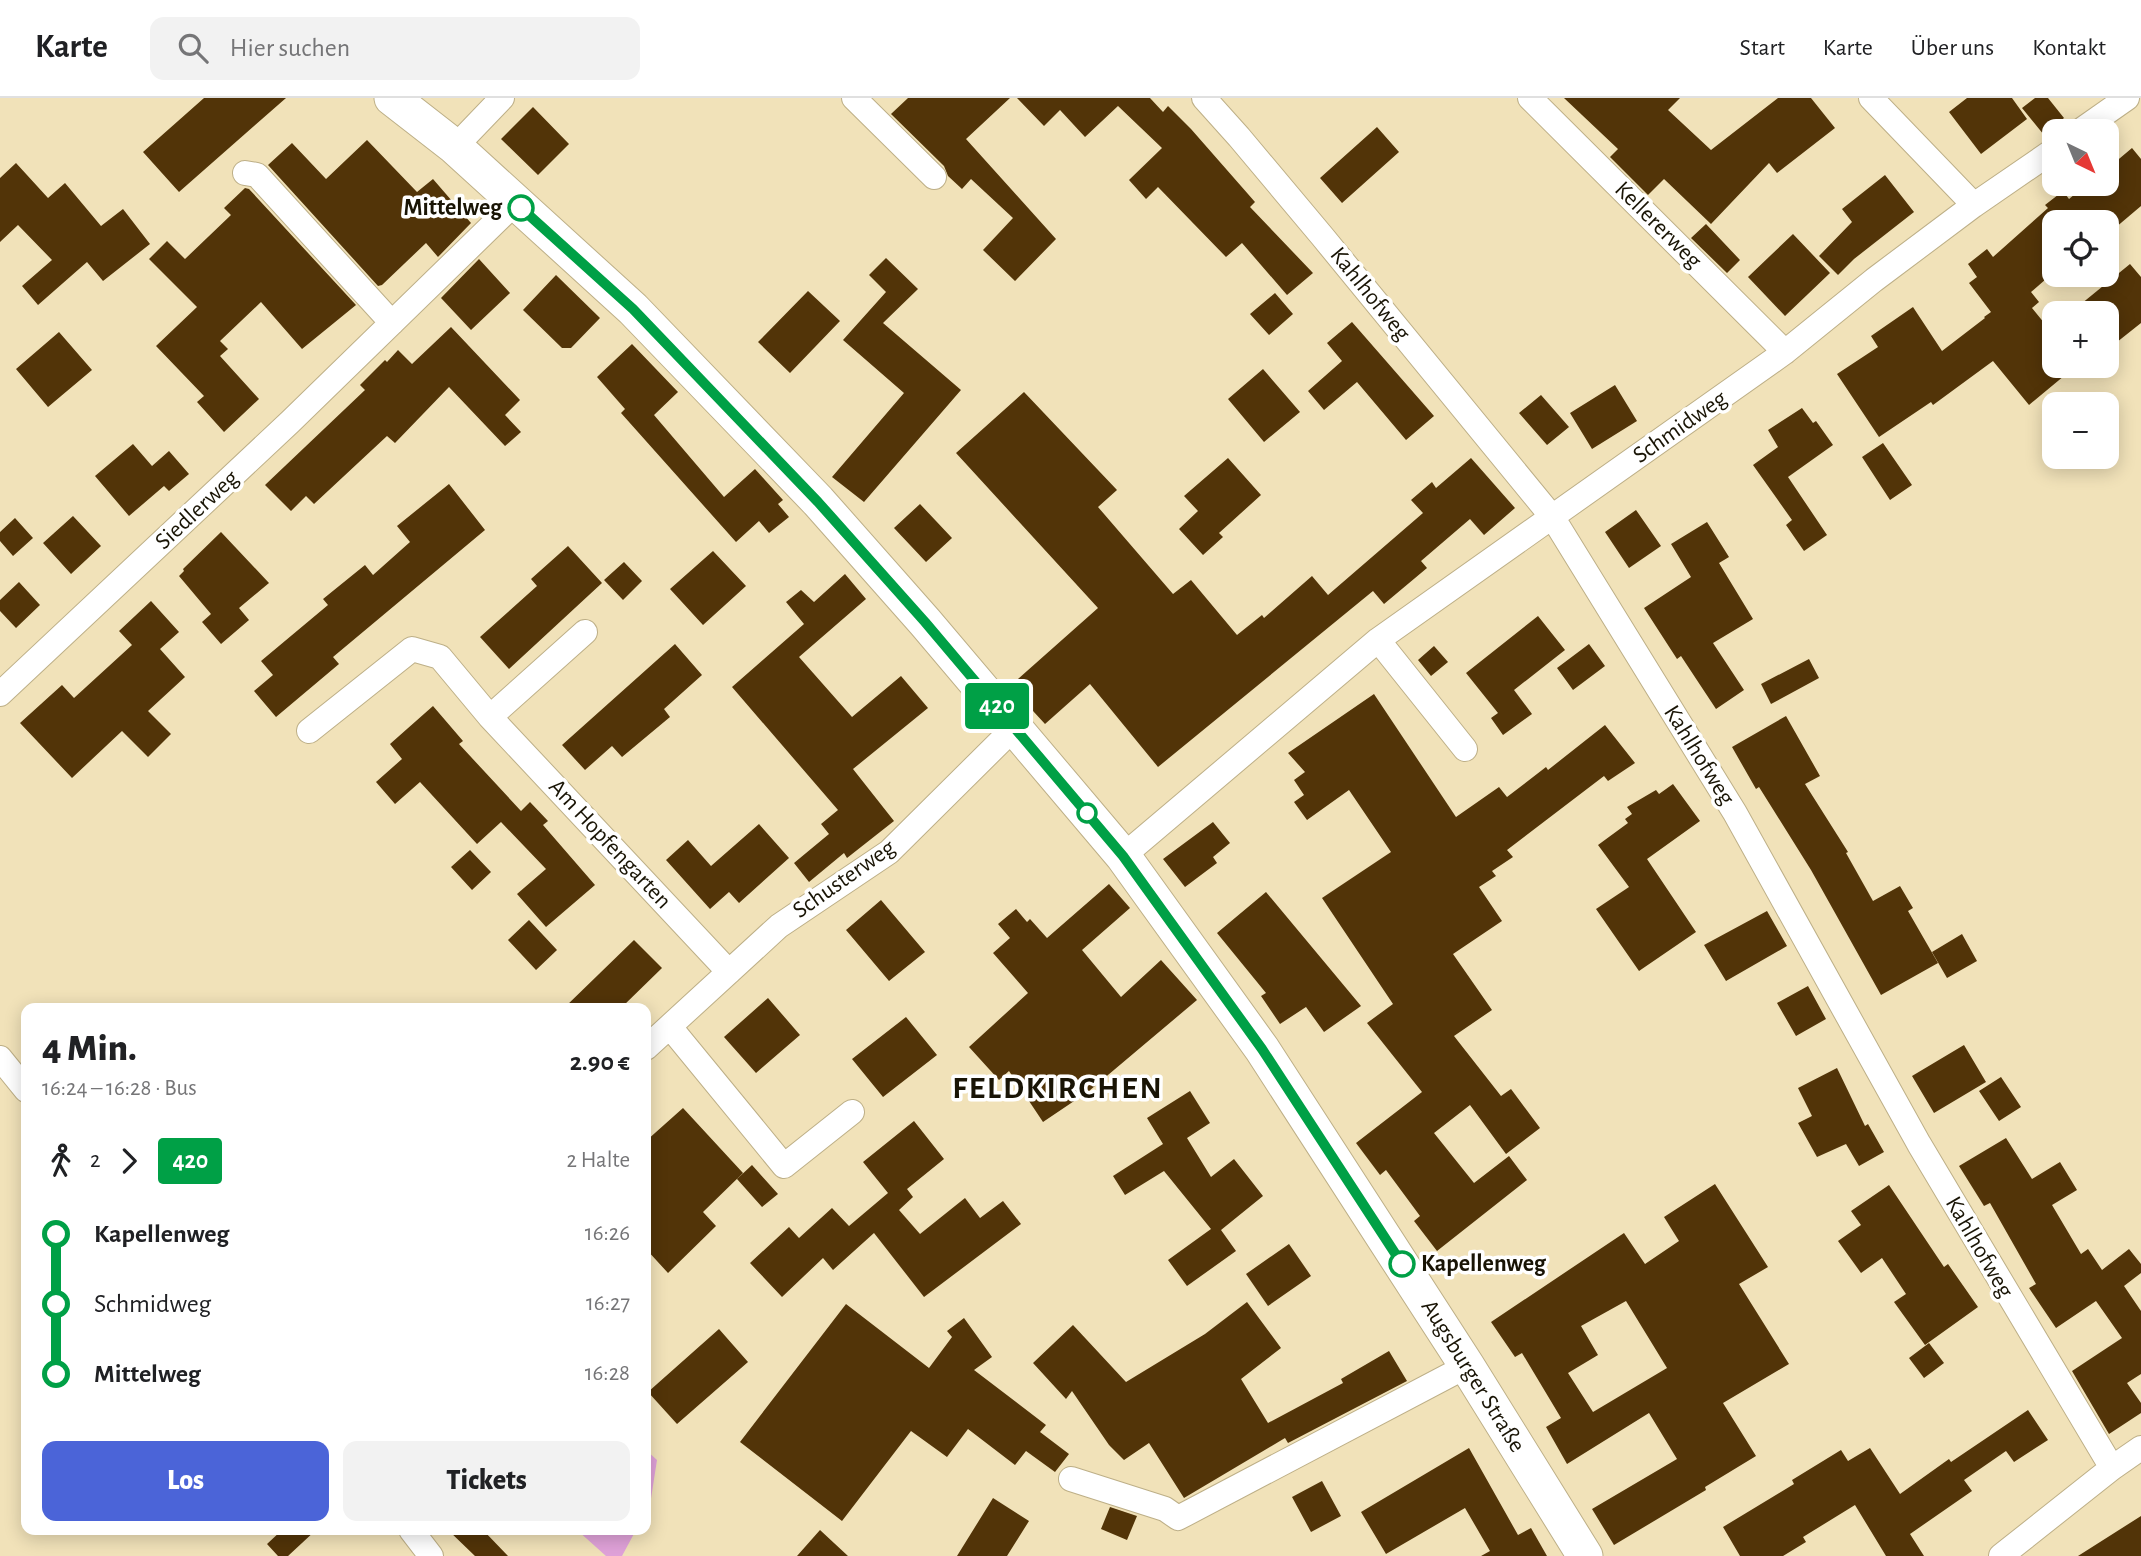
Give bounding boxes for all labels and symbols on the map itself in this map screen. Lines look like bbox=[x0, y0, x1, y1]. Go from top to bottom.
north arrow bbox=[2042, 119, 2119, 196]
street label: Kellererweg bbox=[1610, 177, 1706, 273]
marker: Mittelweg bbox=[508, 195, 534, 221]
place label: Mittelweg bbox=[403, 196, 503, 220]
street label: Kahlhofweg bbox=[1325, 243, 1415, 345]
street label: Schmidweg bbox=[1629, 386, 1731, 468]
street label: Siedlerweg bbox=[151, 466, 243, 554]
line badge: 420 bbox=[957, 683, 1037, 729]
street label: Kahlhofweg bbox=[1659, 701, 1739, 809]
street label: Am Hopfengarten bbox=[544, 775, 676, 913]
unlabelled marker bbox=[1077, 803, 1097, 823]
street label: Schusterweg bbox=[789, 835, 900, 923]
district label: FELDKIRCHEN bbox=[952, 1072, 1164, 1104]
street label: Kahlhofweg bbox=[1941, 1192, 2018, 1302]
marker: Kapellenweg bbox=[1389, 1251, 1415, 1277]
place label: Kapellenweg bbox=[1421, 1252, 1547, 1276]
street label: Augsburger Straße bbox=[1417, 1296, 1529, 1456]

